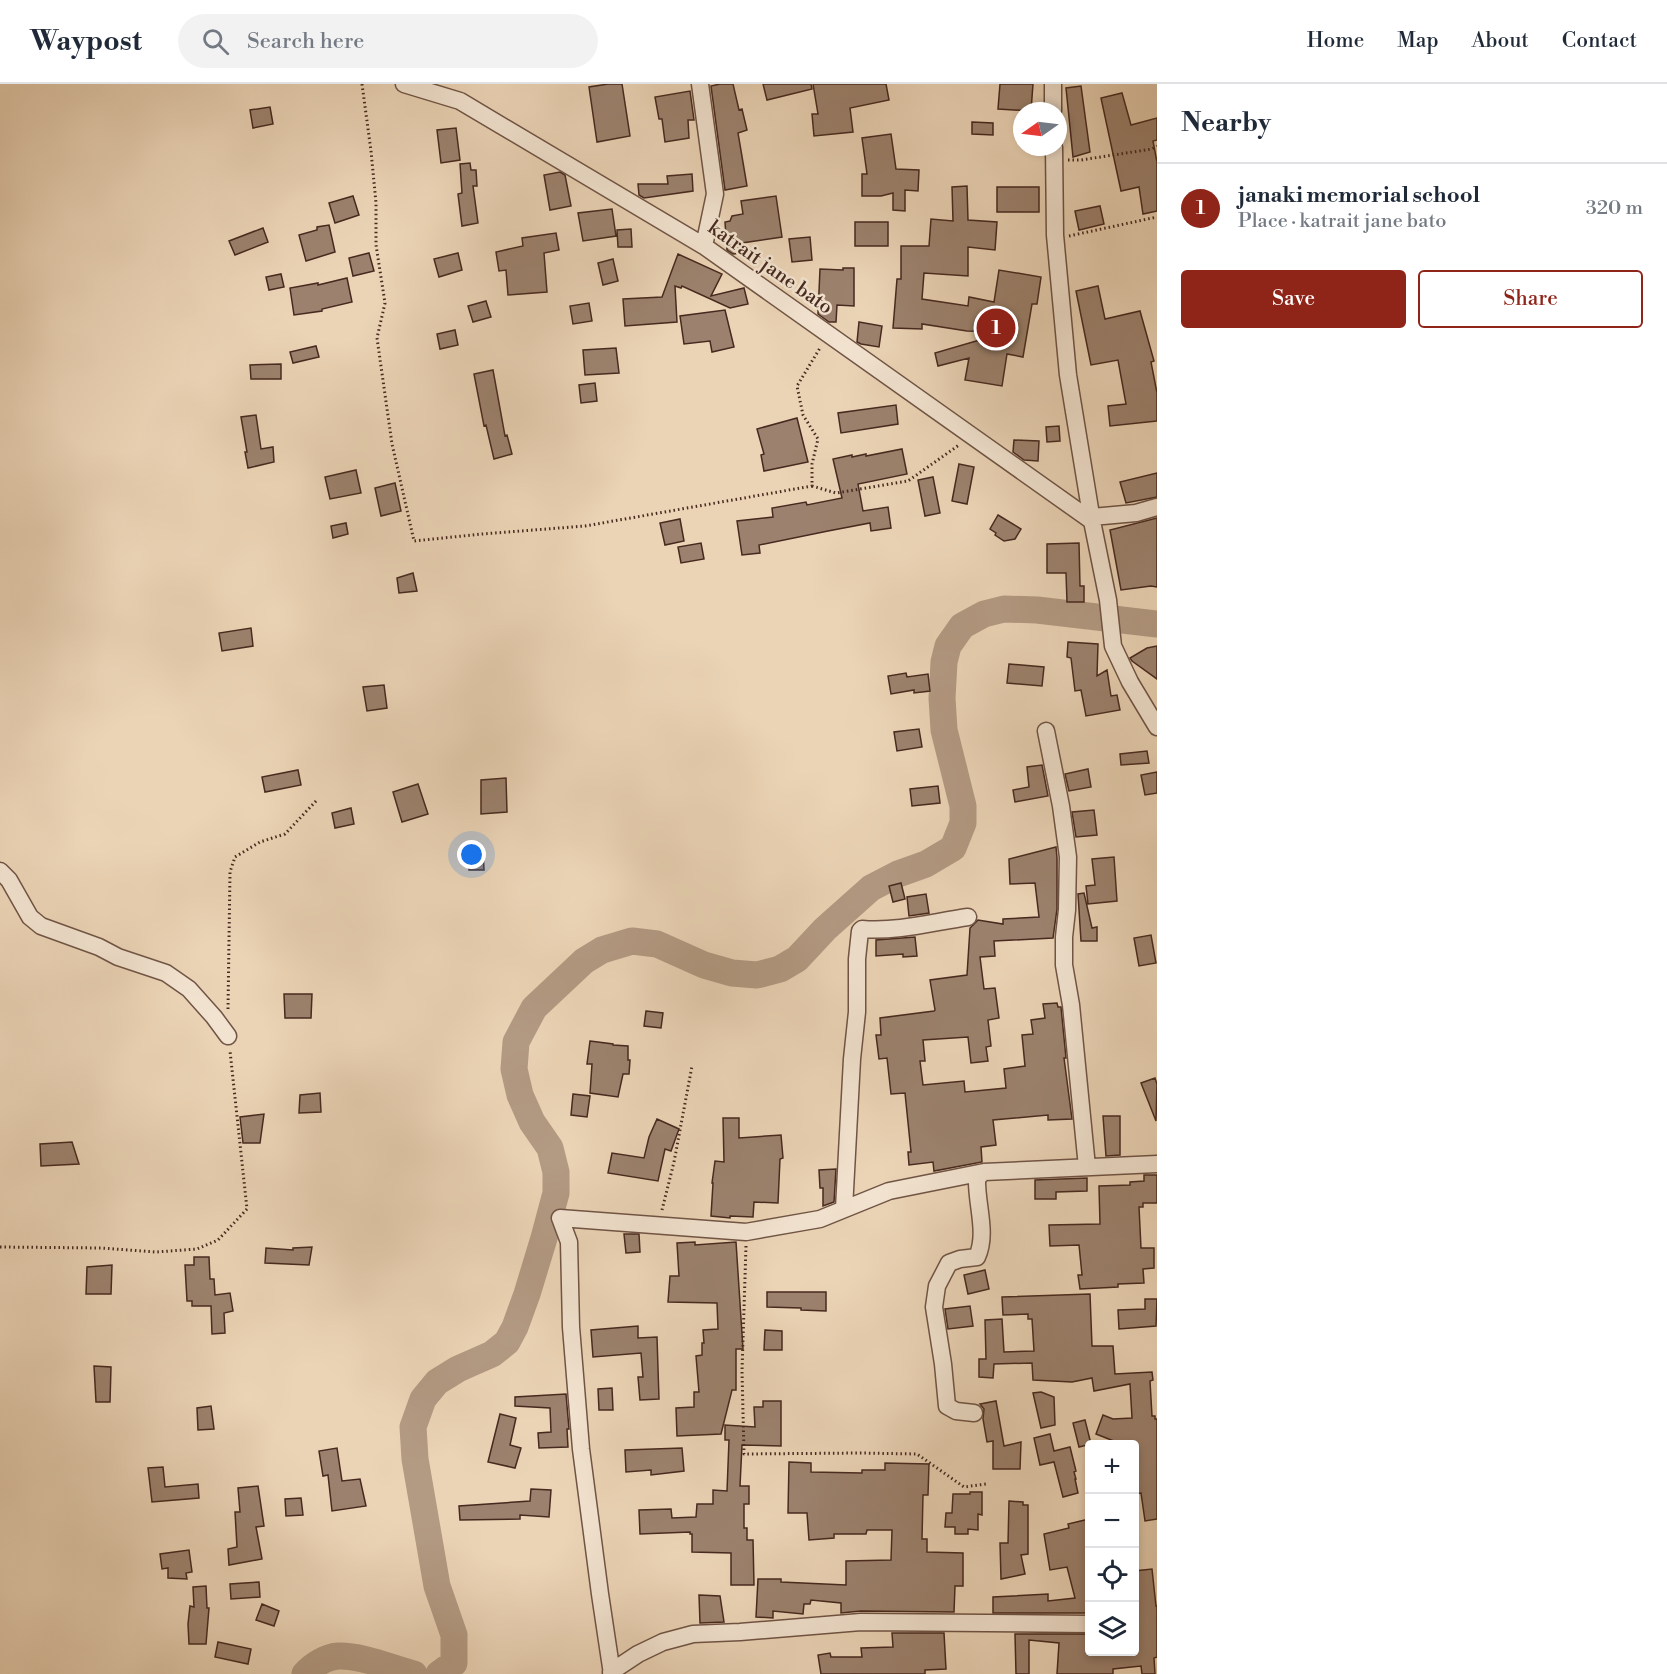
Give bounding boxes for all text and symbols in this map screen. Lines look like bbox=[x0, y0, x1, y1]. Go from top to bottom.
search box bbox=[178, 14, 598, 68]
text: Waypost bbox=[30, 24, 142, 59]
icon: search bbox=[199, 25, 232, 58]
text: Search here bbox=[247, 28, 364, 55]
text: Home bbox=[1307, 28, 1364, 54]
text: Map bbox=[1397, 28, 1439, 54]
text: About bbox=[1472, 28, 1529, 54]
text: Contact bbox=[1562, 28, 1637, 54]
north arrow bbox=[1013, 102, 1067, 156]
text: Nearby bbox=[1181, 107, 1271, 139]
text: janaki memorial school bbox=[1238, 182, 1480, 209]
text: 1 bbox=[1196, 196, 1205, 221]
text: 320 m bbox=[1586, 196, 1643, 221]
text: Place · katrait jane bato bbox=[1238, 209, 1446, 234]
street label: katrait jane bato bbox=[703, 216, 837, 320]
button: Save bbox=[1181, 270, 1406, 328]
button: Share bbox=[1418, 270, 1643, 328]
pin: 1 bbox=[976, 306, 1016, 350]
your location bbox=[457, 840, 486, 869]
map controls bbox=[1085, 1440, 1139, 1656]
button: + bbox=[1085, 1440, 1139, 1494]
button: − bbox=[1085, 1494, 1139, 1548]
button: locate bbox=[1085, 1548, 1139, 1602]
button: layers bbox=[1085, 1602, 1139, 1656]

